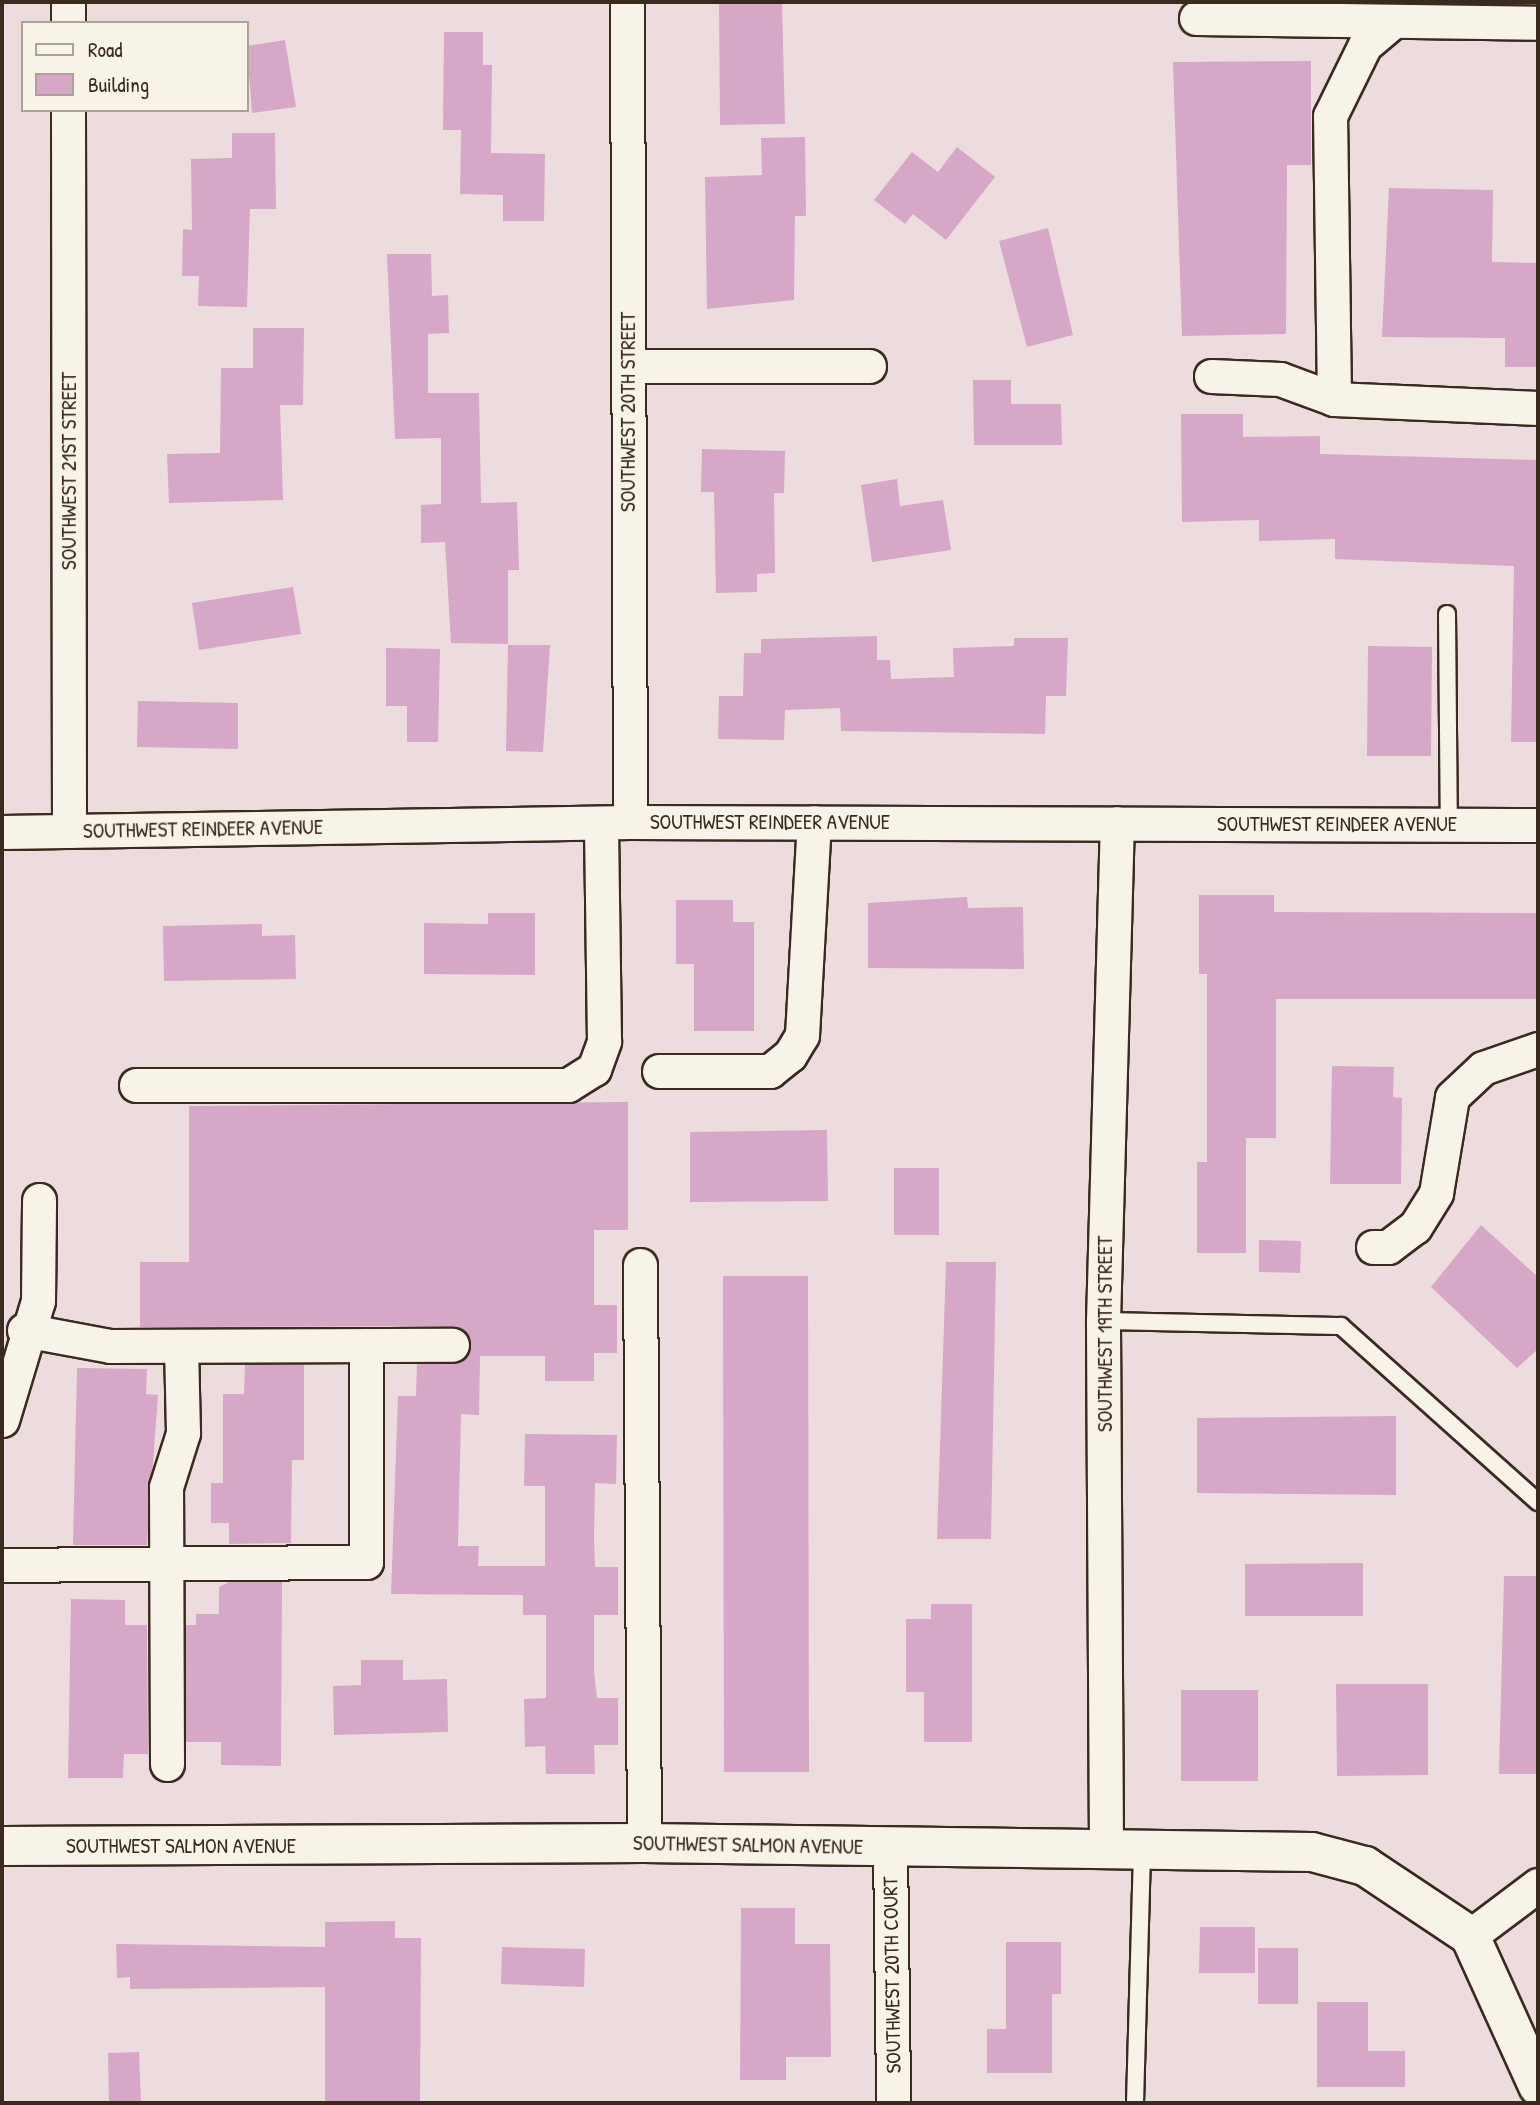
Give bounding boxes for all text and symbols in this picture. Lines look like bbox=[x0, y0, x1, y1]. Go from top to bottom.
legend bbox=[21, 21, 248, 112]
text: Road bbox=[88, 35, 122, 64]
text: Building bbox=[88, 70, 149, 99]
street label: SOUTHWEST 20TH STREET bbox=[615, 312, 641, 512]
street label: SOUTHWEST 21ST STREET bbox=[56, 372, 82, 570]
street label: SOUTHWEST REINDEER AVENUE bbox=[650, 809, 890, 835]
street label: SOUTHWEST REINDEER AVENUE bbox=[1217, 811, 1457, 837]
street label: SOUTHWEST REINDEER AVENUE bbox=[83, 814, 323, 844]
street label: SOUTHWEST 19TH STREET bbox=[1092, 1236, 1118, 1432]
street label: SOUTHWEST SALMON AVENUE bbox=[633, 1830, 863, 1860]
street label: SOUTHWEST SALMON AVENUE bbox=[66, 1833, 296, 1859]
street label: SOUTHWEST 20TH COURT bbox=[878, 1876, 906, 2074]

